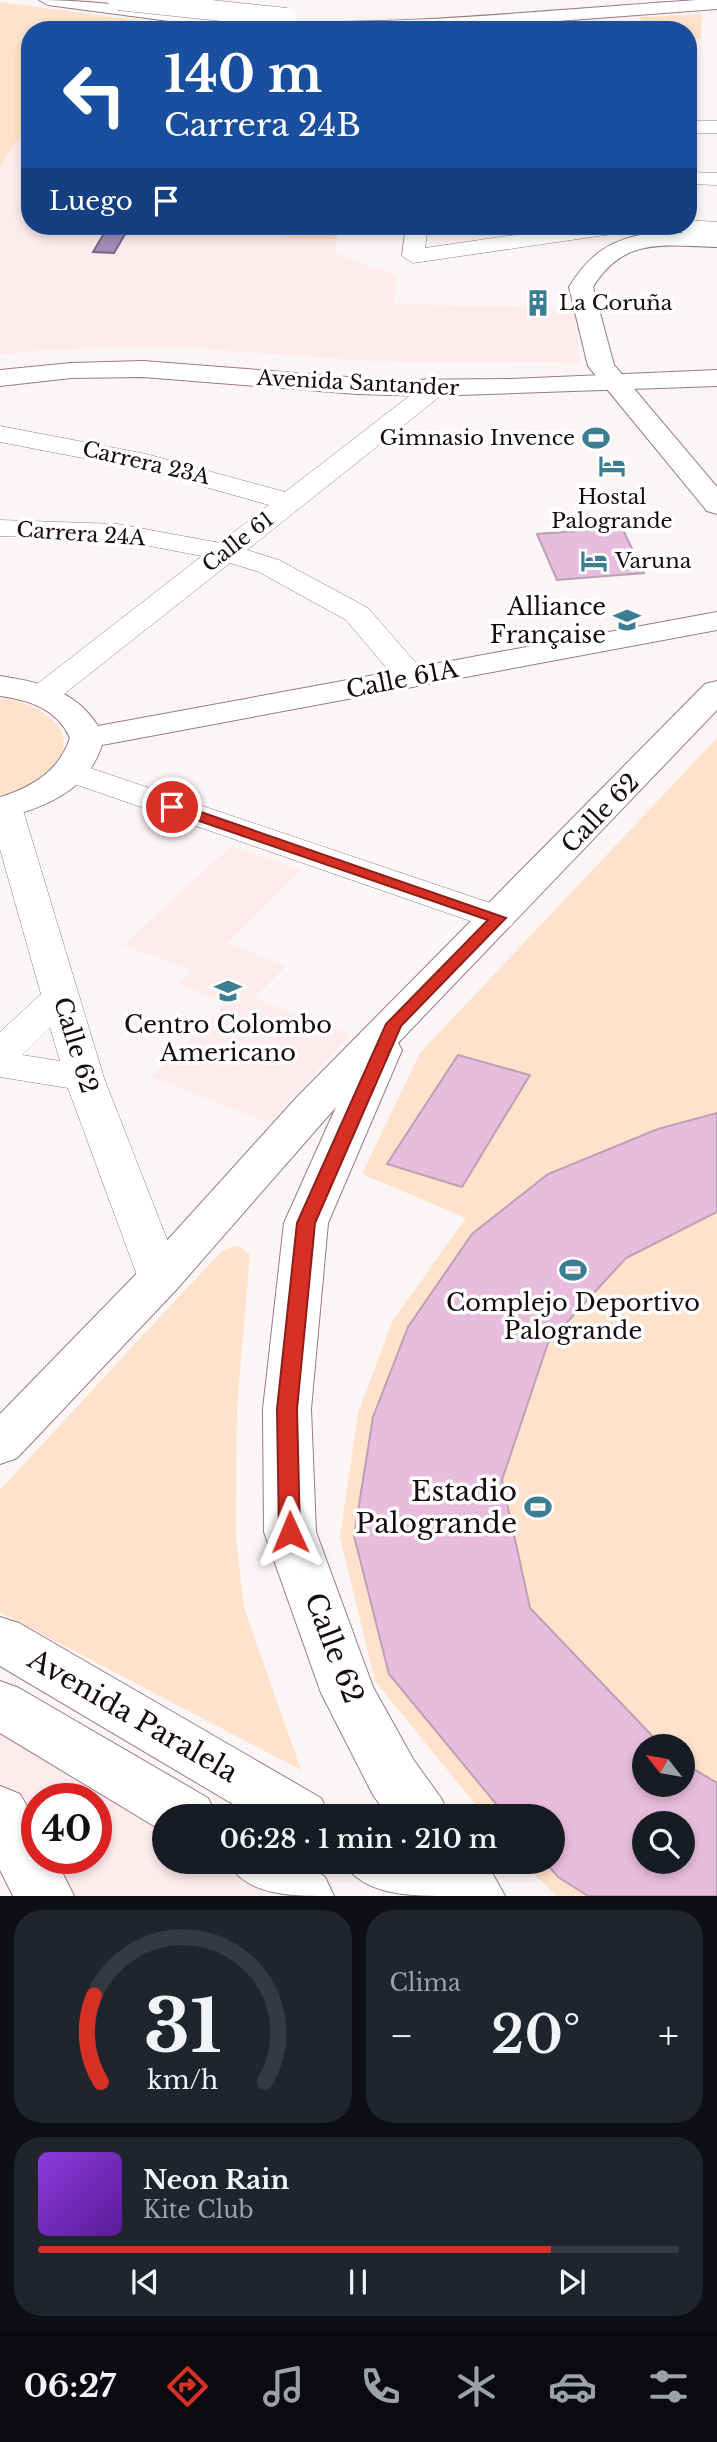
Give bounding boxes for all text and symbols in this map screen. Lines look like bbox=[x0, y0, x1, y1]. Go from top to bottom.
text: 140 m bbox=[164, 44, 322, 105]
icon: left bbox=[49, 49, 140, 140]
text: Carrera 24B bbox=[164, 105, 361, 145]
icon: arrive bbox=[147, 182, 185, 220]
text: Luego bbox=[49, 185, 133, 217]
building icon: La Coruña bbox=[523, 288, 553, 318]
place label: La Coruña bbox=[559, 290, 673, 316]
street label: Avenida Santander bbox=[255, 365, 460, 401]
sports icon: Gimnasio Invence bbox=[581, 423, 611, 453]
place label: Gimnasio Invence bbox=[380, 425, 575, 451]
street label: Carrera 23A bbox=[80, 436, 213, 490]
hotel icon: Hostal Palogrande bbox=[597, 451, 627, 481]
place label: Hostal Palogrande bbox=[551, 484, 673, 534]
street label: Calle 61 bbox=[197, 506, 279, 578]
street label: Carrera 24A bbox=[16, 517, 147, 552]
hotel icon: Varuna bbox=[579, 546, 609, 576]
place label: Varuna bbox=[614, 548, 692, 574]
place label: Alliance Française bbox=[490, 592, 606, 649]
school or university icon: Alliance Française bbox=[612, 605, 642, 635]
street label: Calle 61A bbox=[344, 654, 461, 704]
street label: Calle 62 bbox=[555, 767, 645, 859]
pin bbox=[142, 777, 202, 837]
icon: arrive bbox=[153, 788, 191, 826]
school or university icon: Centro Colombo Americano bbox=[213, 976, 243, 1006]
street label: Calle 62 bbox=[48, 993, 104, 1097]
place label: Centro Colombo Americano bbox=[124, 1010, 332, 1067]
sports icon: Complejo Deportivo Palogrande bbox=[558, 1255, 588, 1285]
place label: Complejo Deportivo Palogrande bbox=[446, 1288, 700, 1345]
place label: Estadio Palogrande bbox=[355, 1474, 517, 1541]
sports icon: Estadio Palogrande bbox=[523, 1492, 553, 1522]
position arrow bbox=[253, 1495, 327, 1569]
street label: Calle 62 bbox=[297, 1588, 371, 1708]
street label: Avenida Paralela bbox=[21, 1641, 245, 1791]
north arrow bbox=[632, 1734, 695, 1797]
map controls bbox=[632, 1734, 695, 1874]
speed limit sign: 40 bbox=[21, 1783, 112, 1874]
button: search bbox=[632, 1811, 695, 1874]
text: 06:28 · 1 min · 210 m bbox=[220, 1823, 497, 1855]
text: Clima bbox=[390, 1969, 461, 1997]
text: 31 bbox=[144, 1982, 222, 2073]
text: 20° bbox=[491, 2003, 581, 2067]
text: − bbox=[390, 2012, 414, 2059]
text: + bbox=[658, 2012, 679, 2059]
text: km/h bbox=[147, 2065, 218, 2096]
text: Neon Rain bbox=[143, 2164, 289, 2196]
text: Kite Club bbox=[143, 2196, 254, 2224]
icon: previous bbox=[126, 2263, 164, 2301]
icon: pause bbox=[339, 2263, 377, 2301]
icon: next bbox=[553, 2263, 591, 2301]
icon: directions bbox=[163, 2362, 212, 2411]
icon: music bbox=[259, 2362, 308, 2411]
icon: phone bbox=[356, 2362, 405, 2411]
icon: climate bbox=[452, 2362, 501, 2411]
icon: car bbox=[548, 2362, 597, 2411]
icon: filters bbox=[644, 2362, 693, 2411]
text: 06:27 bbox=[24, 2366, 116, 2406]

